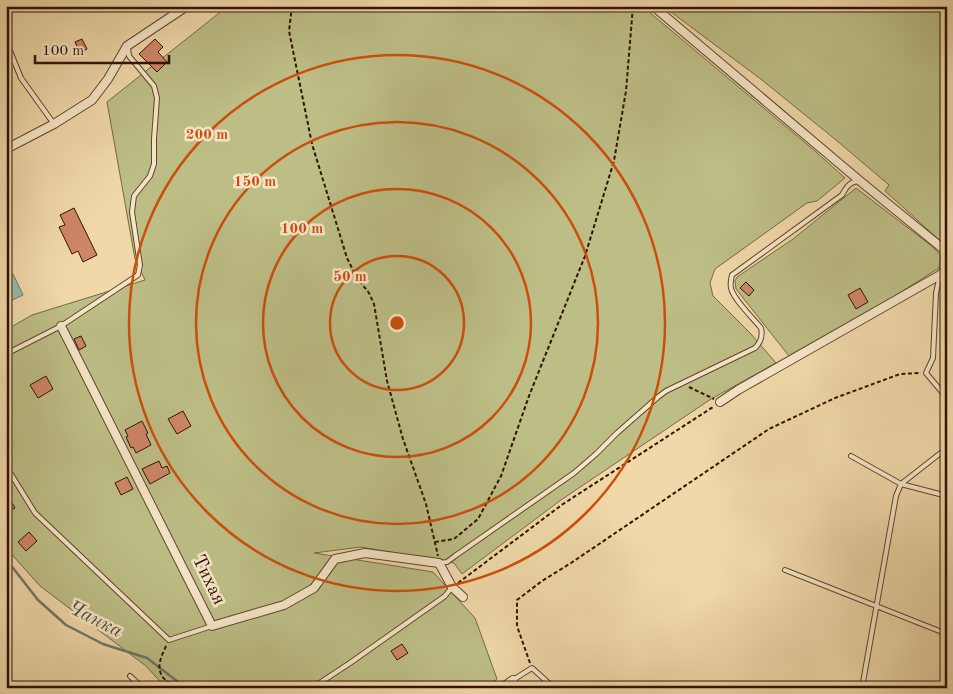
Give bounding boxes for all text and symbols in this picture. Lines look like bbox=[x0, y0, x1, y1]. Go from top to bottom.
scale bar bbox=[35, 32, 169, 64]
text: 100 m bbox=[42, 44, 84, 59]
text: 200 m bbox=[186, 128, 228, 143]
text: 150 m bbox=[234, 175, 276, 190]
text: 100 m bbox=[281, 222, 323, 237]
text: 50 m bbox=[333, 270, 367, 285]
centre of rings bbox=[388, 314, 406, 332]
street label: Тихая bbox=[188, 552, 228, 608]
water label: Чанка bbox=[65, 598, 126, 642]

